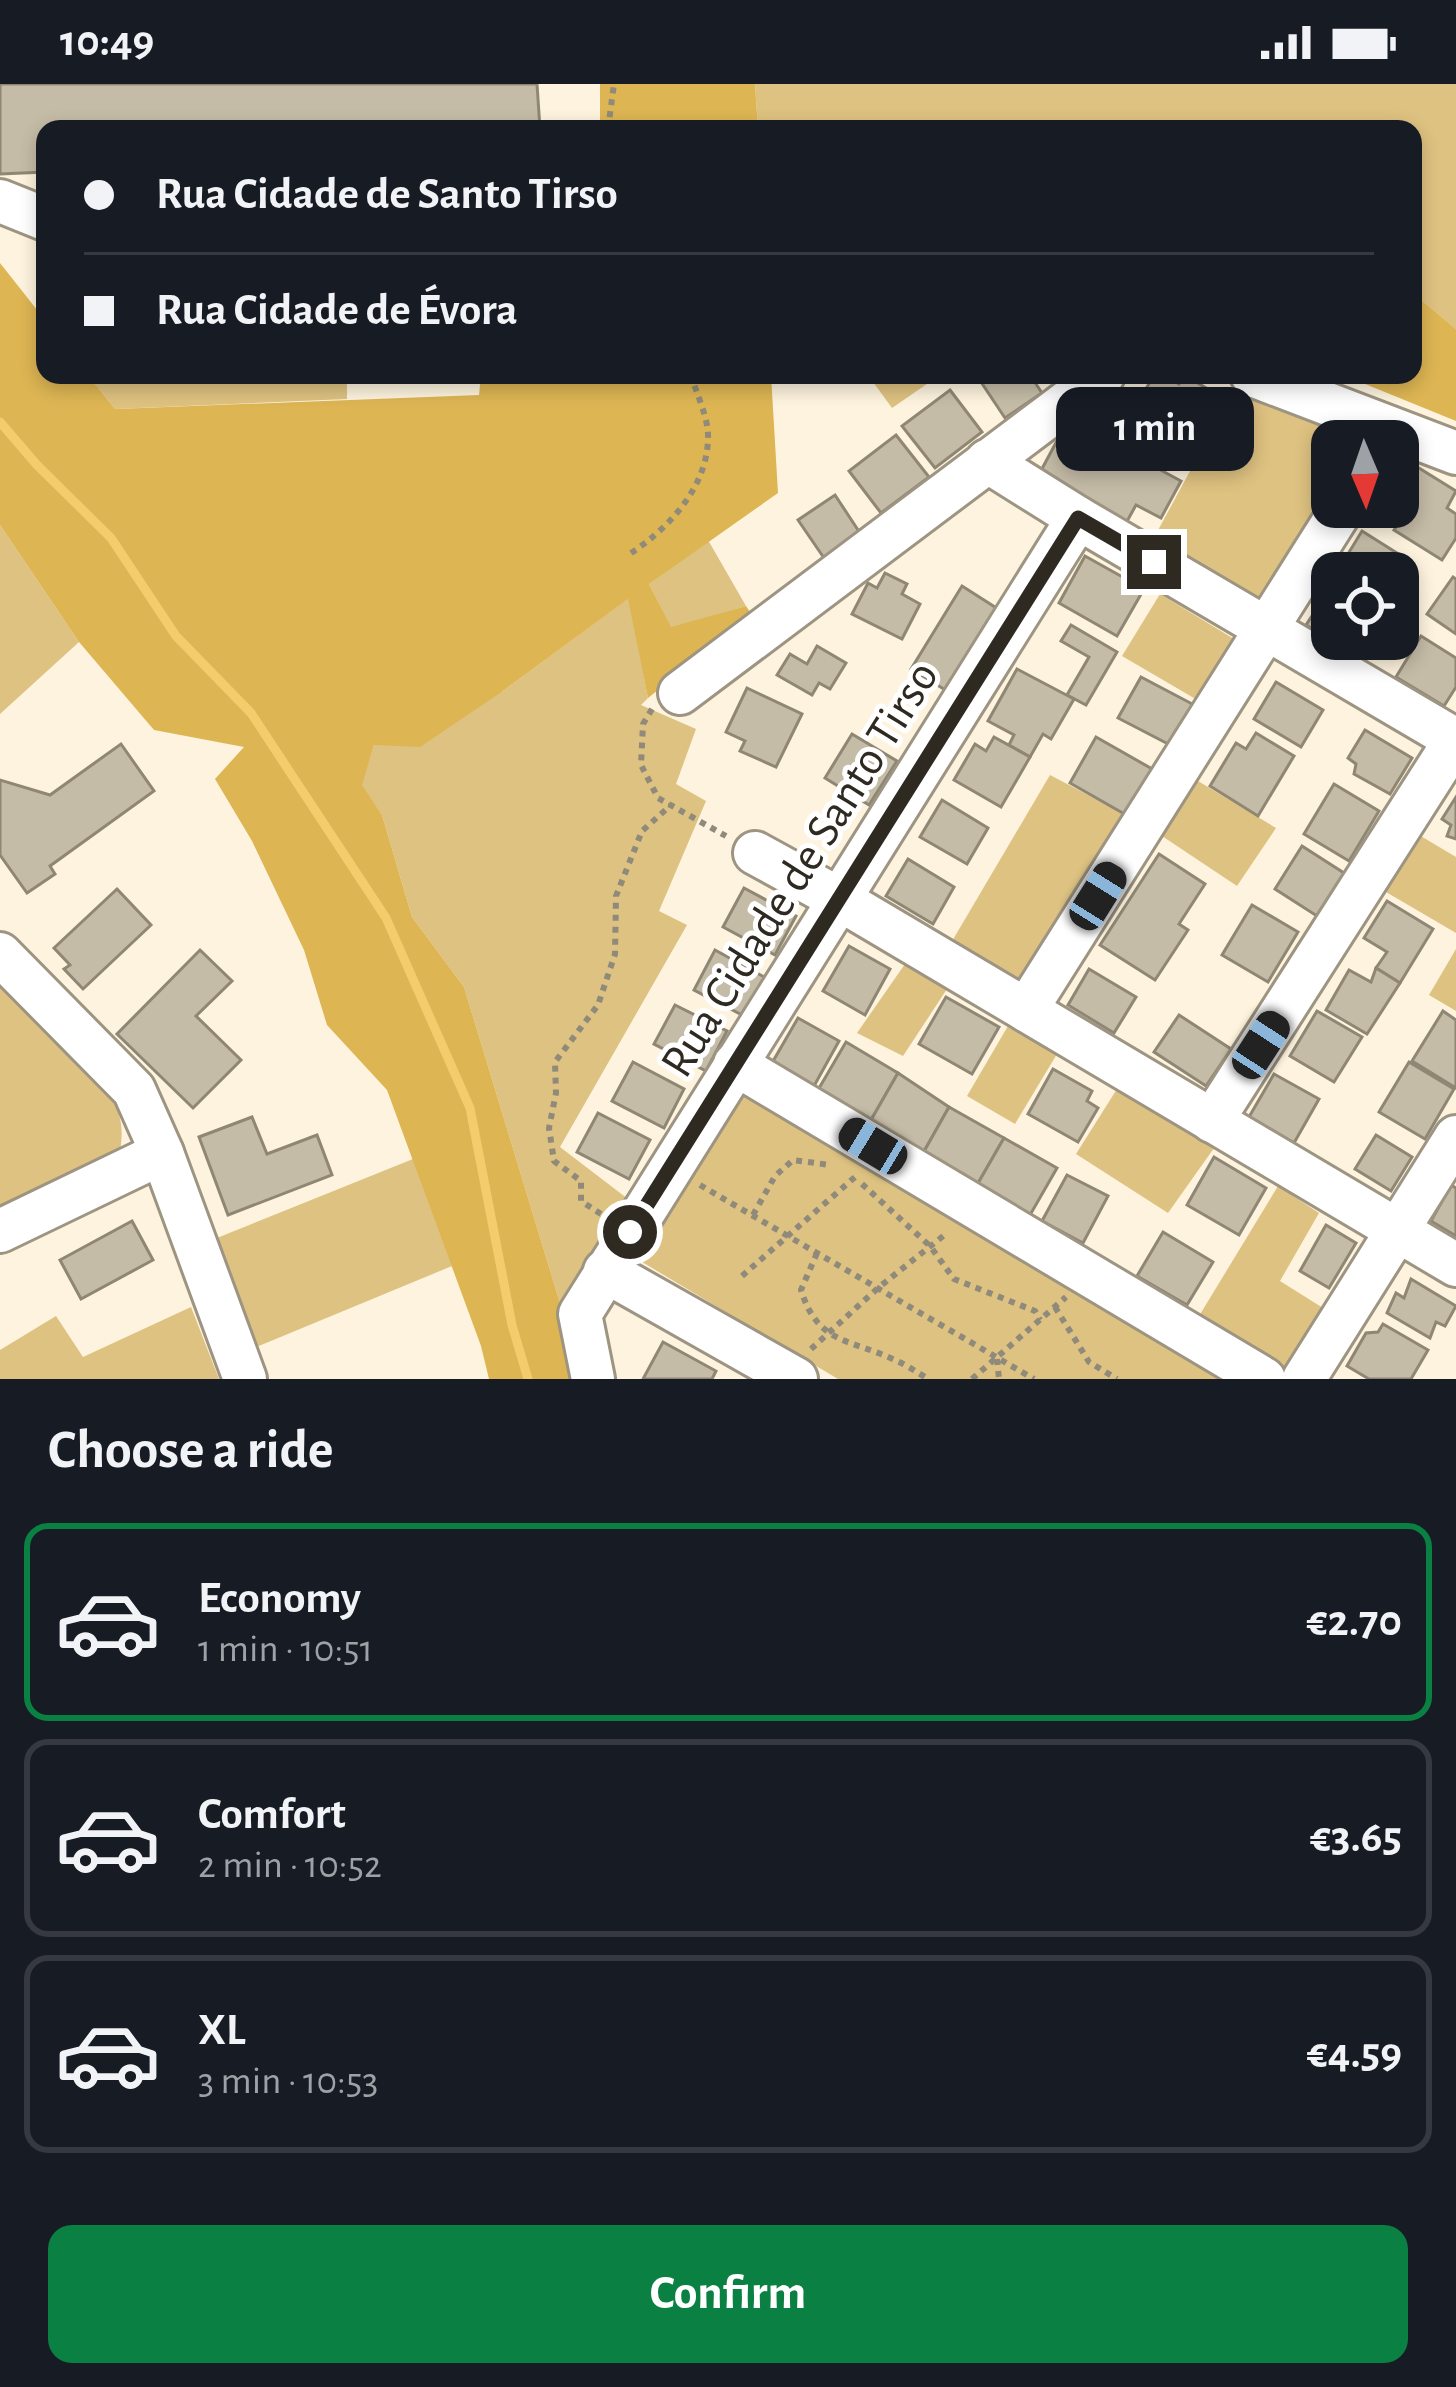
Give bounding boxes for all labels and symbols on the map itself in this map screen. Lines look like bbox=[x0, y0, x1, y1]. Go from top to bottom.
callout: 1 min bbox=[1055, 388, 1253, 472]
north arrow bbox=[1311, 420, 1419, 528]
route end bbox=[1127, 535, 1181, 589]
street label: Rua Cidade de Santo Tirso bbox=[653, 653, 948, 1086]
car bbox=[1064, 856, 1132, 936]
car bbox=[1226, 1005, 1296, 1085]
car bbox=[833, 1112, 913, 1180]
route start bbox=[603, 1205, 657, 1259]

